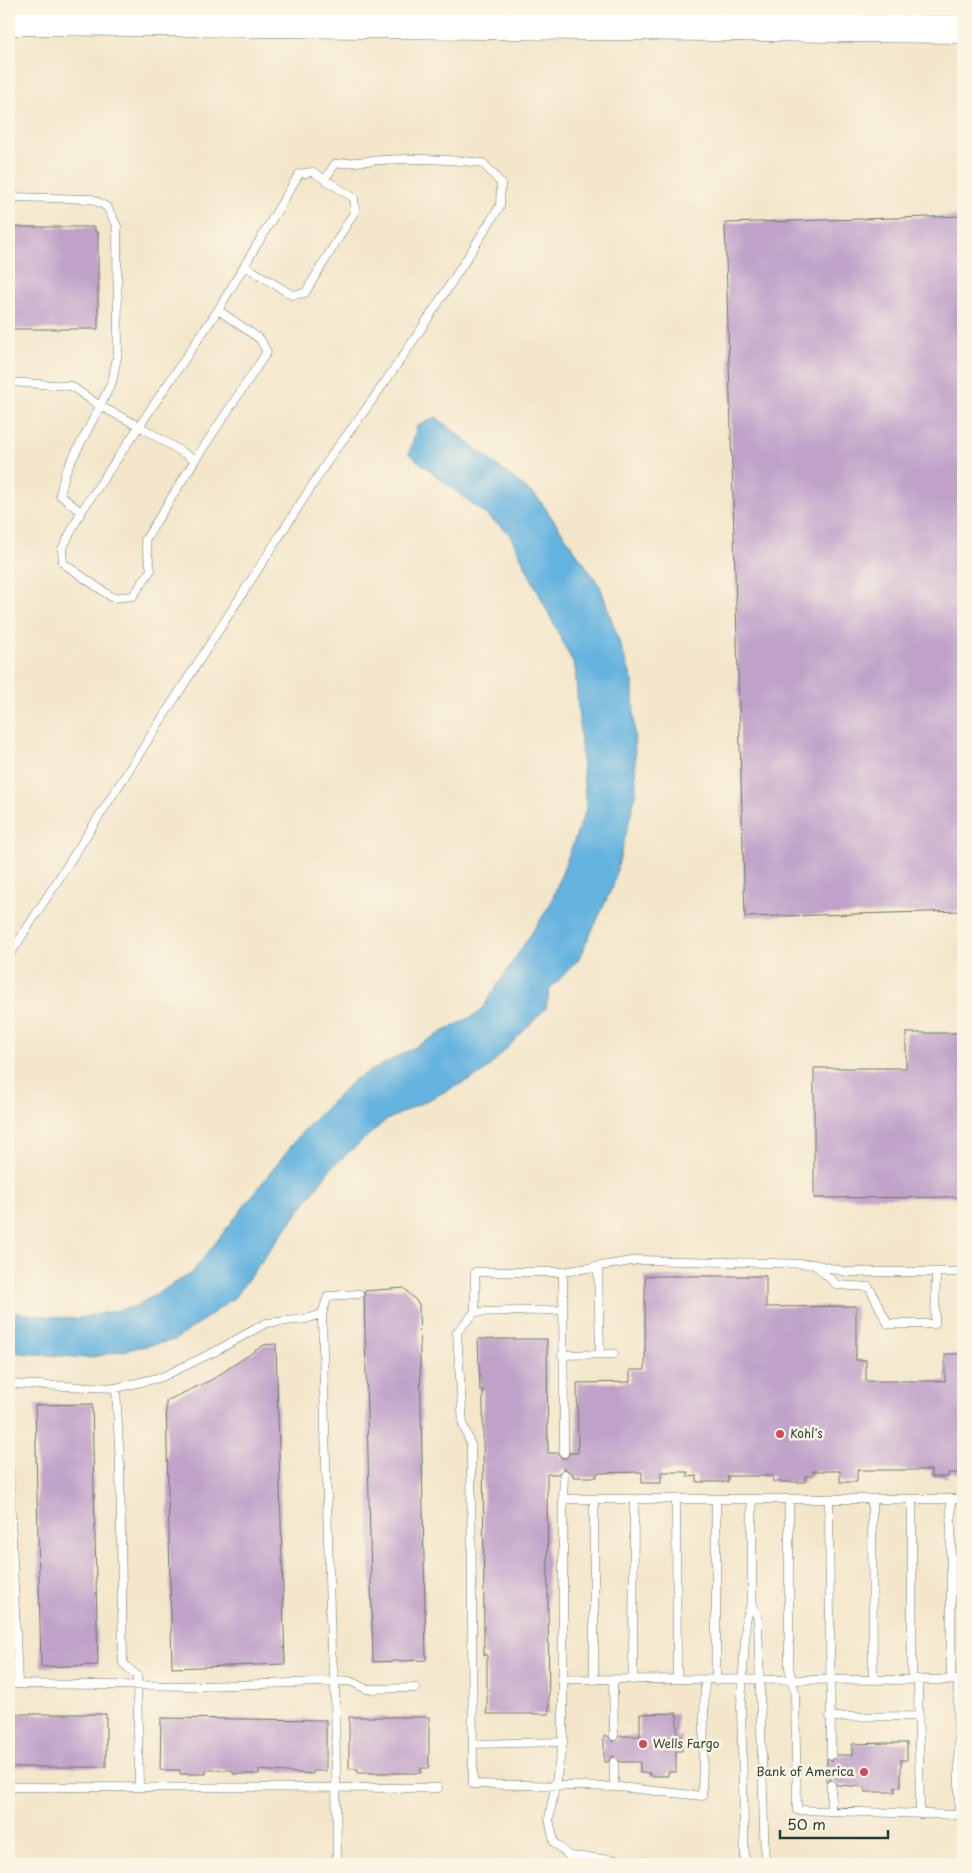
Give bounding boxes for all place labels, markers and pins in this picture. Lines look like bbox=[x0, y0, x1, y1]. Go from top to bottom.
place label: Kohl's bbox=[790, 1424, 823, 1442]
marker: Kohl's bbox=[774, 1428, 786, 1440]
place label: Wells Fargo bbox=[653, 1734, 720, 1752]
marker: Wells Fargo bbox=[637, 1738, 649, 1750]
place label: Bank of America bbox=[756, 1762, 854, 1780]
marker: Bank of America bbox=[858, 1766, 870, 1778]

